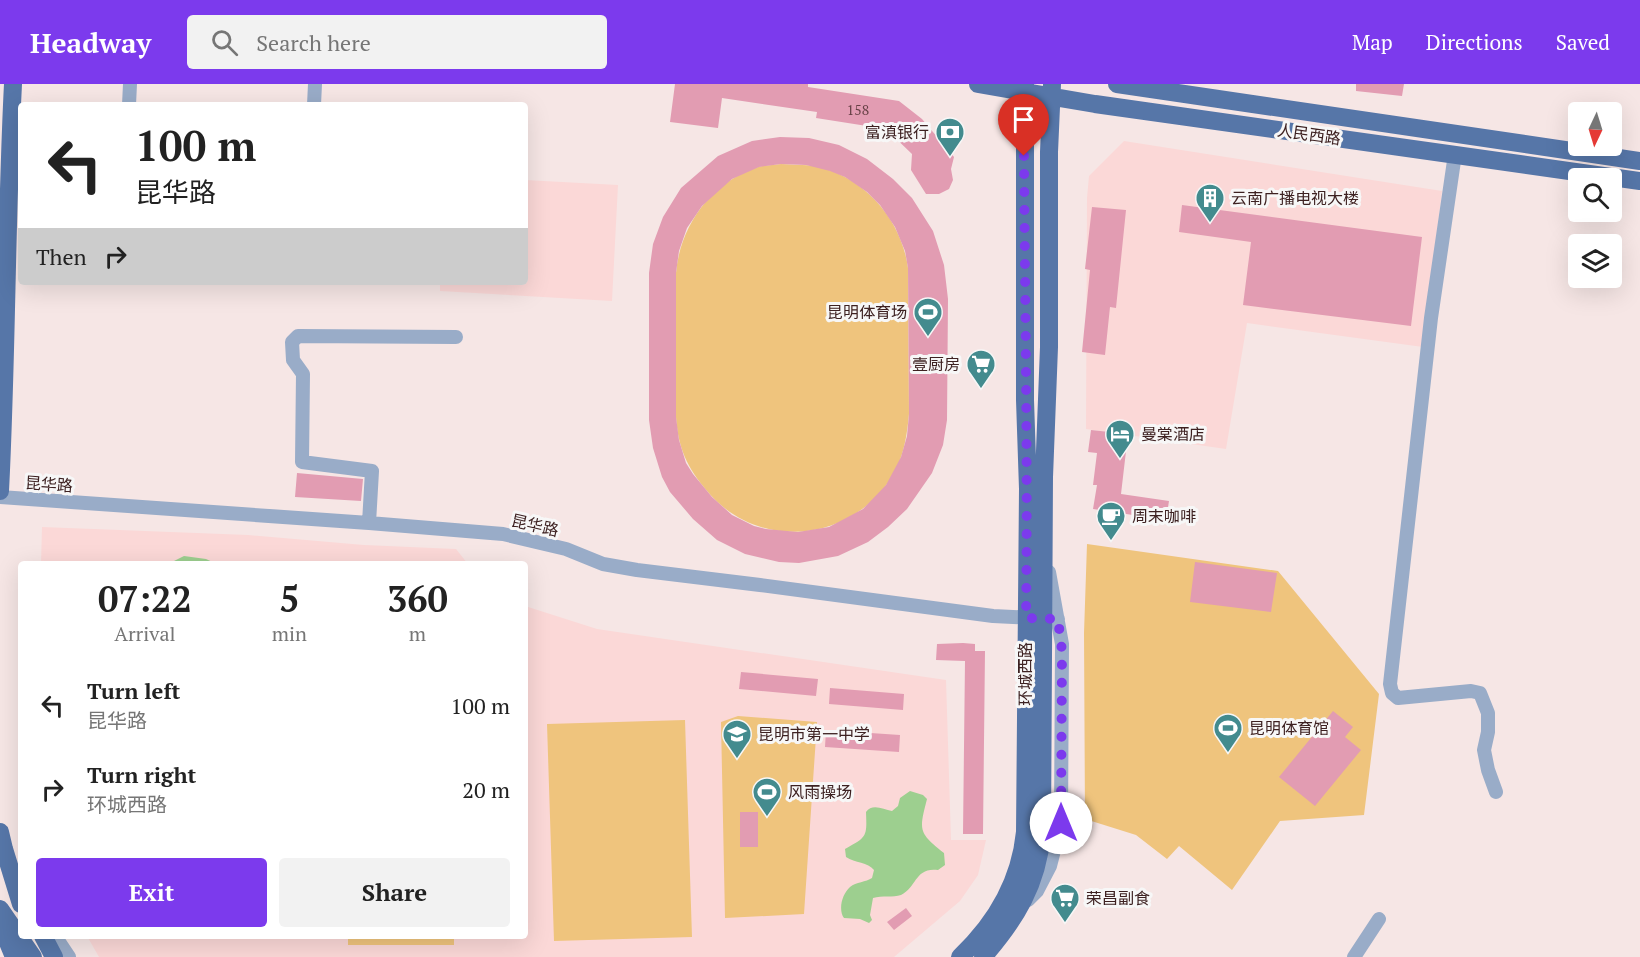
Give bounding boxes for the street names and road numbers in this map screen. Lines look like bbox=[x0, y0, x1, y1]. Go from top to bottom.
street label: 人民西路 bbox=[1276, 119, 1342, 149]
street label: 昆华路 bbox=[24, 471, 74, 497]
street label: 昆华路 bbox=[509, 509, 561, 541]
street label: 环城西路 bbox=[1014, 642, 1036, 706]

